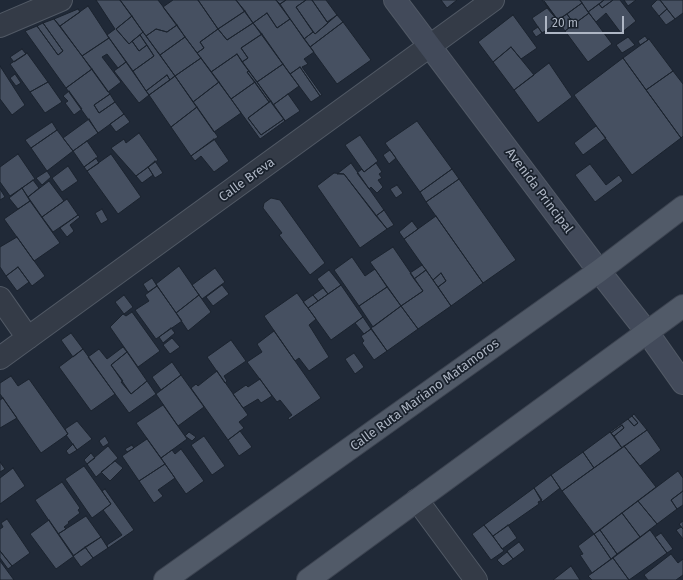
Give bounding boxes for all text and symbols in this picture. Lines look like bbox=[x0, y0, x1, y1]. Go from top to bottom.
scale bar bbox=[547, 8, 626, 34]
text: 20 m bbox=[552, 16, 578, 30]
street label: Avenida Principal bbox=[502, 145, 576, 237]
street label: Calle Breva bbox=[216, 155, 278, 205]
street label: Calle Ruta Mariano Matamoros bbox=[348, 336, 502, 454]

